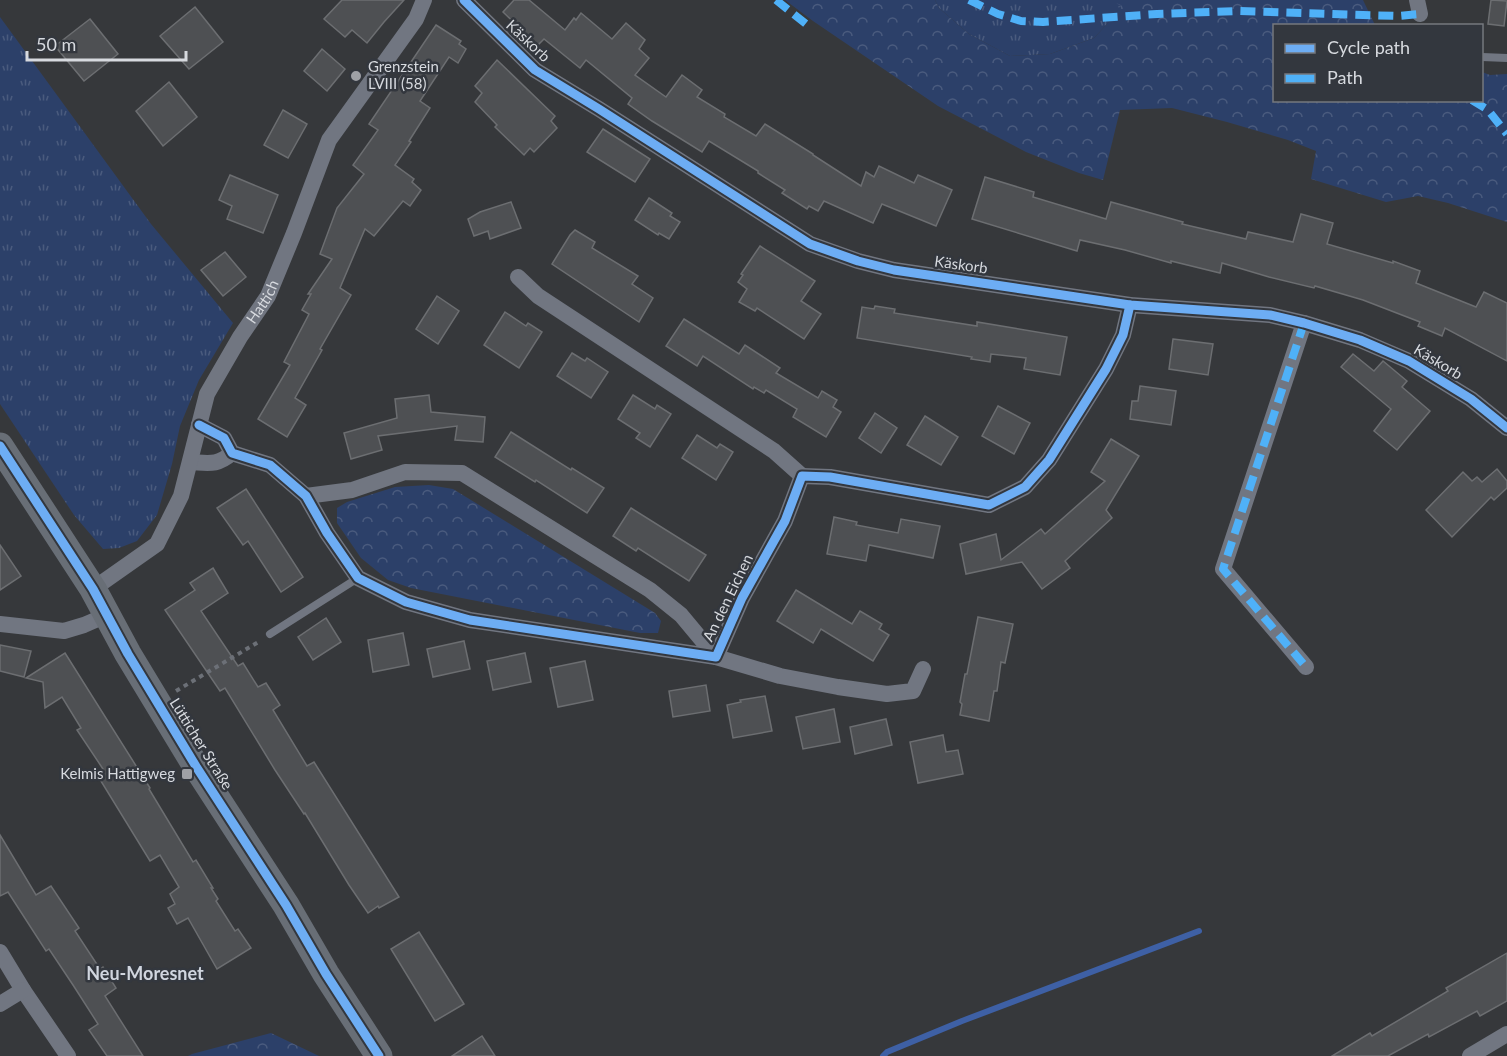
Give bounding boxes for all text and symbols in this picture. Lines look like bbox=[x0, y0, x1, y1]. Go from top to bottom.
street label: Käskorb bbox=[503, 15, 554, 65]
scale bar bbox=[27, 24, 186, 62]
legend bbox=[1273, 24, 1483, 102]
text: 50 m bbox=[36, 33, 76, 55]
text: Cycle path bbox=[1327, 36, 1410, 58]
place label: Grenzstein LVIII (58) bbox=[368, 57, 439, 92]
text: Path bbox=[1327, 66, 1363, 88]
marker: Grenzstein LVIII (58) bbox=[349, 69, 363, 83]
street label: Käskorb bbox=[933, 251, 989, 277]
street label: Hattich bbox=[242, 277, 282, 327]
street label: Käskorb bbox=[1411, 340, 1466, 383]
street label: An den Eichen bbox=[698, 551, 756, 644]
street label: Lütticher Straße bbox=[166, 694, 237, 793]
place label: Kelmis Hattigweg bbox=[60, 764, 175, 782]
marker: Kelmis Hattigweg bbox=[180, 767, 194, 781]
district label: Neu-Moresnet bbox=[86, 962, 204, 984]

